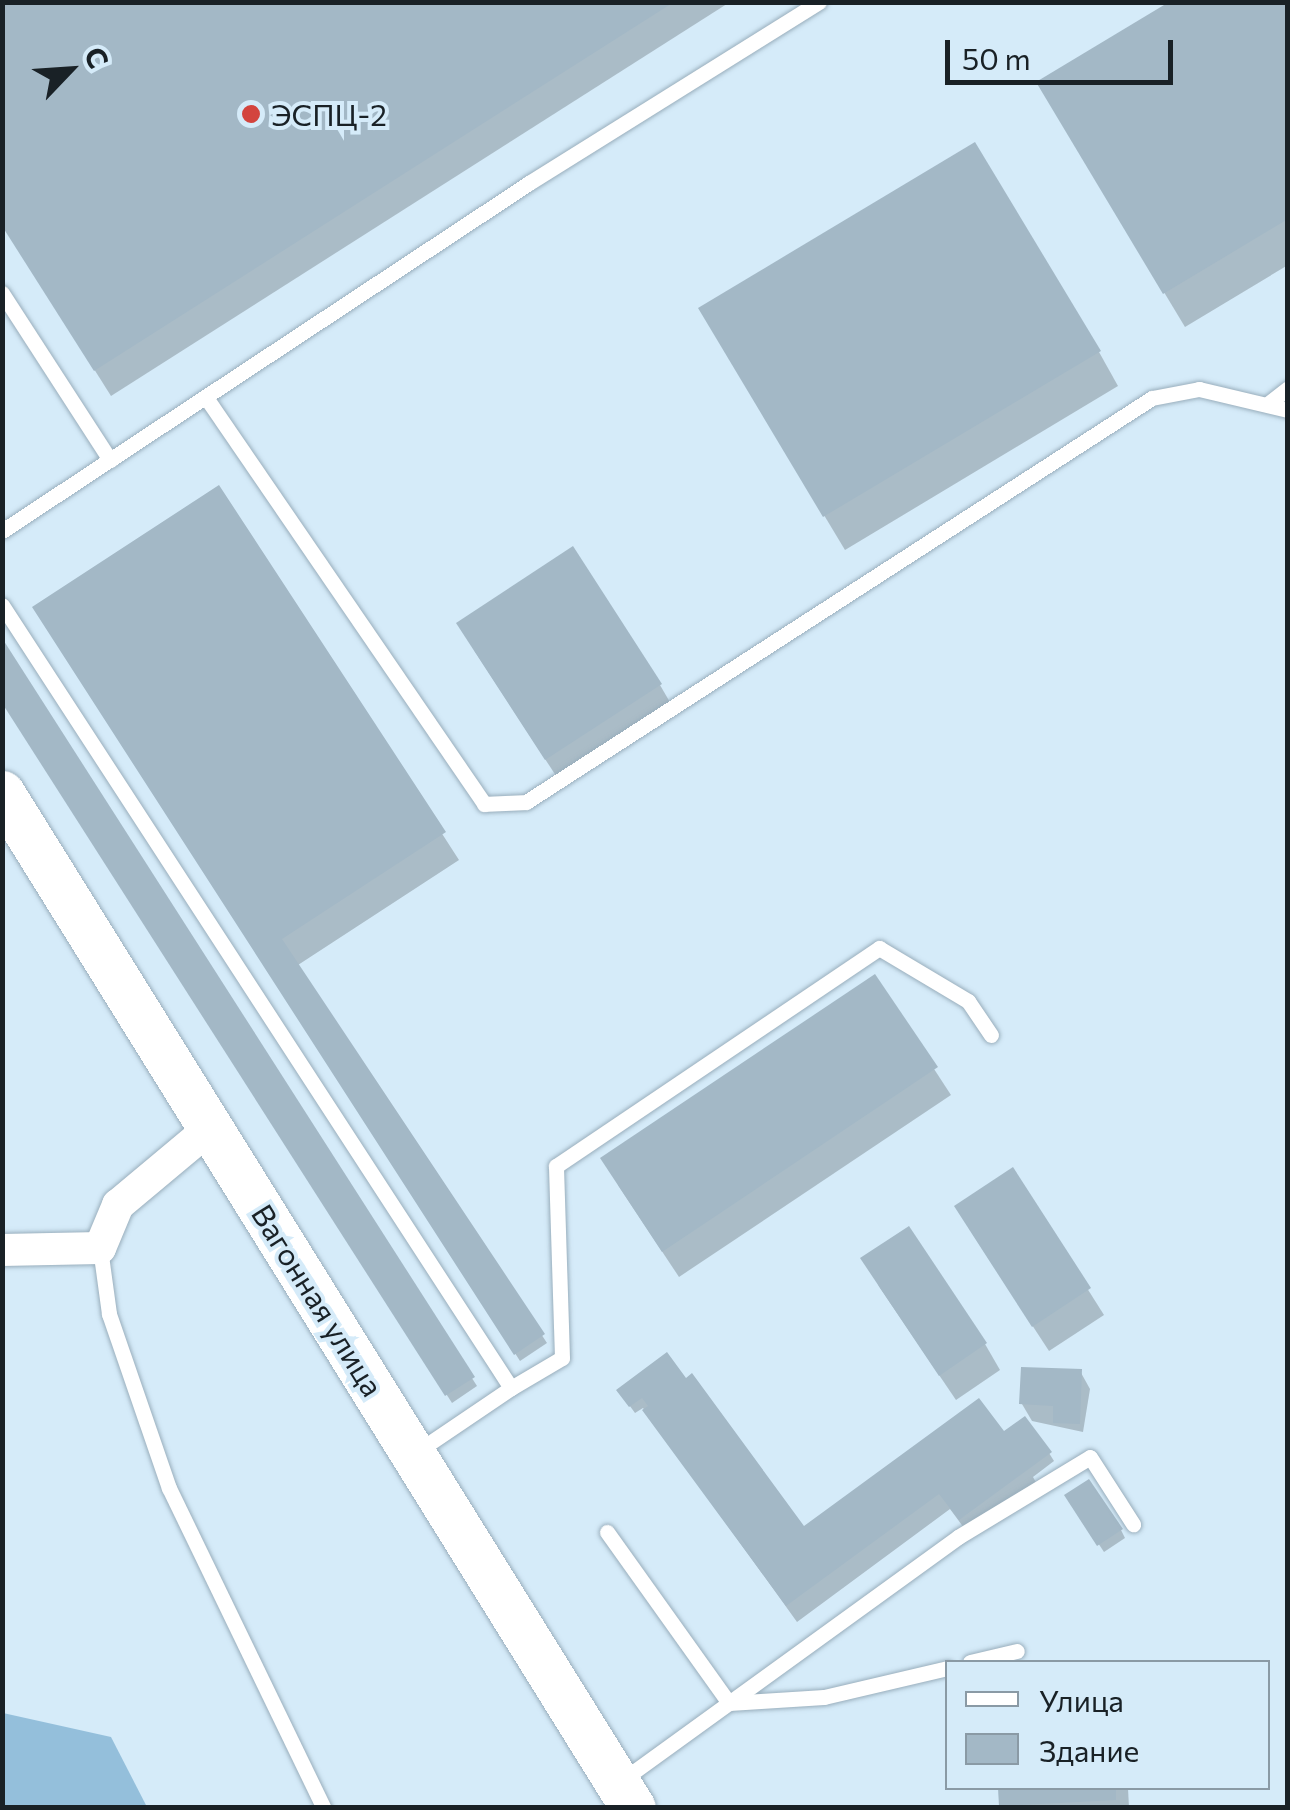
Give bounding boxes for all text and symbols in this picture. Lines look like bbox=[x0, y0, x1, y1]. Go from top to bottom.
north arrow bbox=[20, 20, 120, 120]
scale bar bbox=[950, 20, 1178, 82]
text: 50 m bbox=[962, 39, 1031, 76]
text: С bbox=[78, 41, 117, 73]
place label: ЭСПЦ-2 bbox=[271, 96, 387, 132]
marker: ЭСПЦ-2 bbox=[240, 103, 262, 125]
street label: Вагонная улица bbox=[245, 1198, 391, 1402]
legend bbox=[945, 1660, 1270, 1790]
text: Улица bbox=[1039, 1681, 1124, 1718]
text: Здание bbox=[1039, 1731, 1139, 1768]

